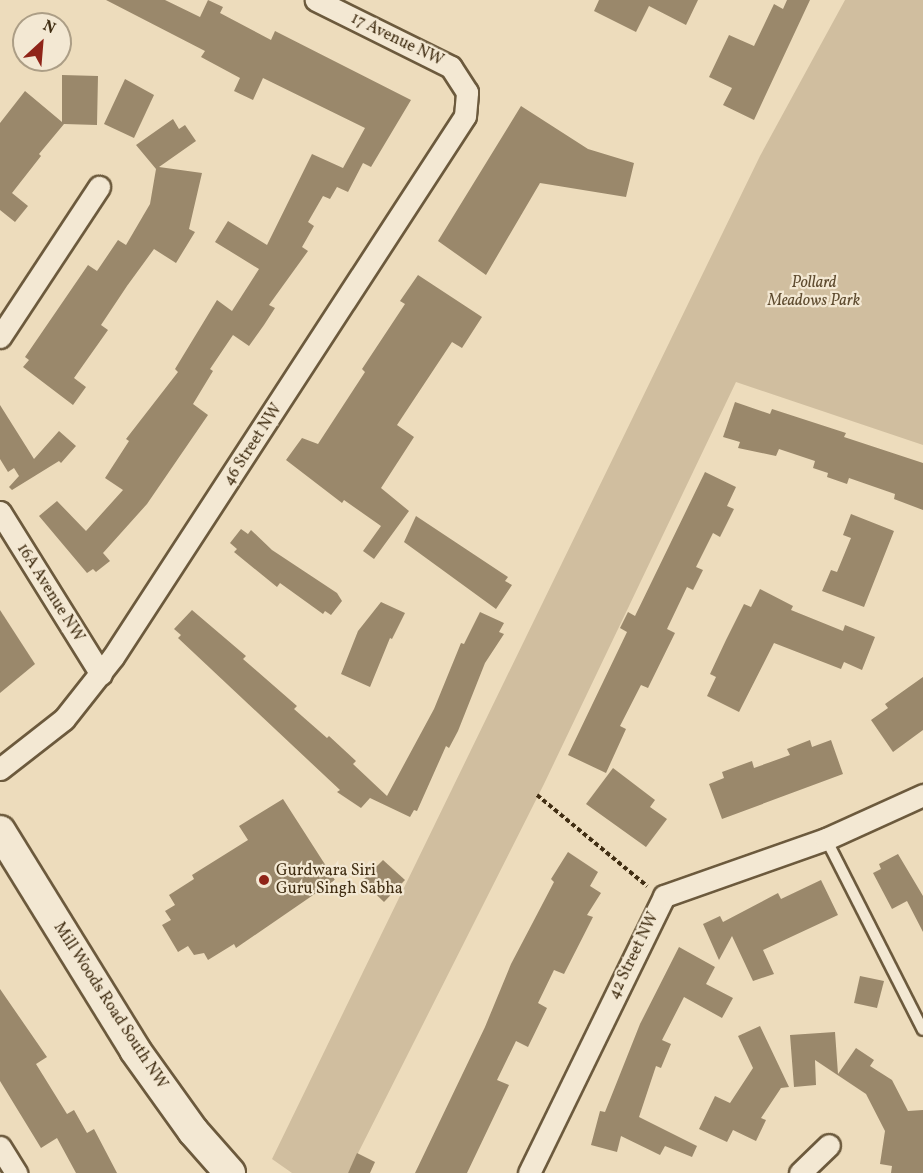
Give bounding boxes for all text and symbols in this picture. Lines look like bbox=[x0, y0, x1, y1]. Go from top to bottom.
street label: 17 Avenue NW bbox=[348, 9, 446, 71]
north arrow bbox=[12, 12, 72, 72]
text: N bbox=[39, 15, 59, 40]
park label: Pollard Meadows Park bbox=[768, 273, 860, 311]
street label: 46 Street NW bbox=[219, 400, 287, 490]
street label: 16A Avenue NW bbox=[12, 540, 88, 646]
place label: Gurdwara Siri Guru Singh Sabha bbox=[276, 861, 403, 899]
marker: Gurdwara Siri Guru Singh Sabha bbox=[257, 873, 271, 887]
street label: 42 Street NW bbox=[605, 909, 663, 1003]
street label: Mill Woods Road South NW bbox=[49, 919, 171, 1093]

